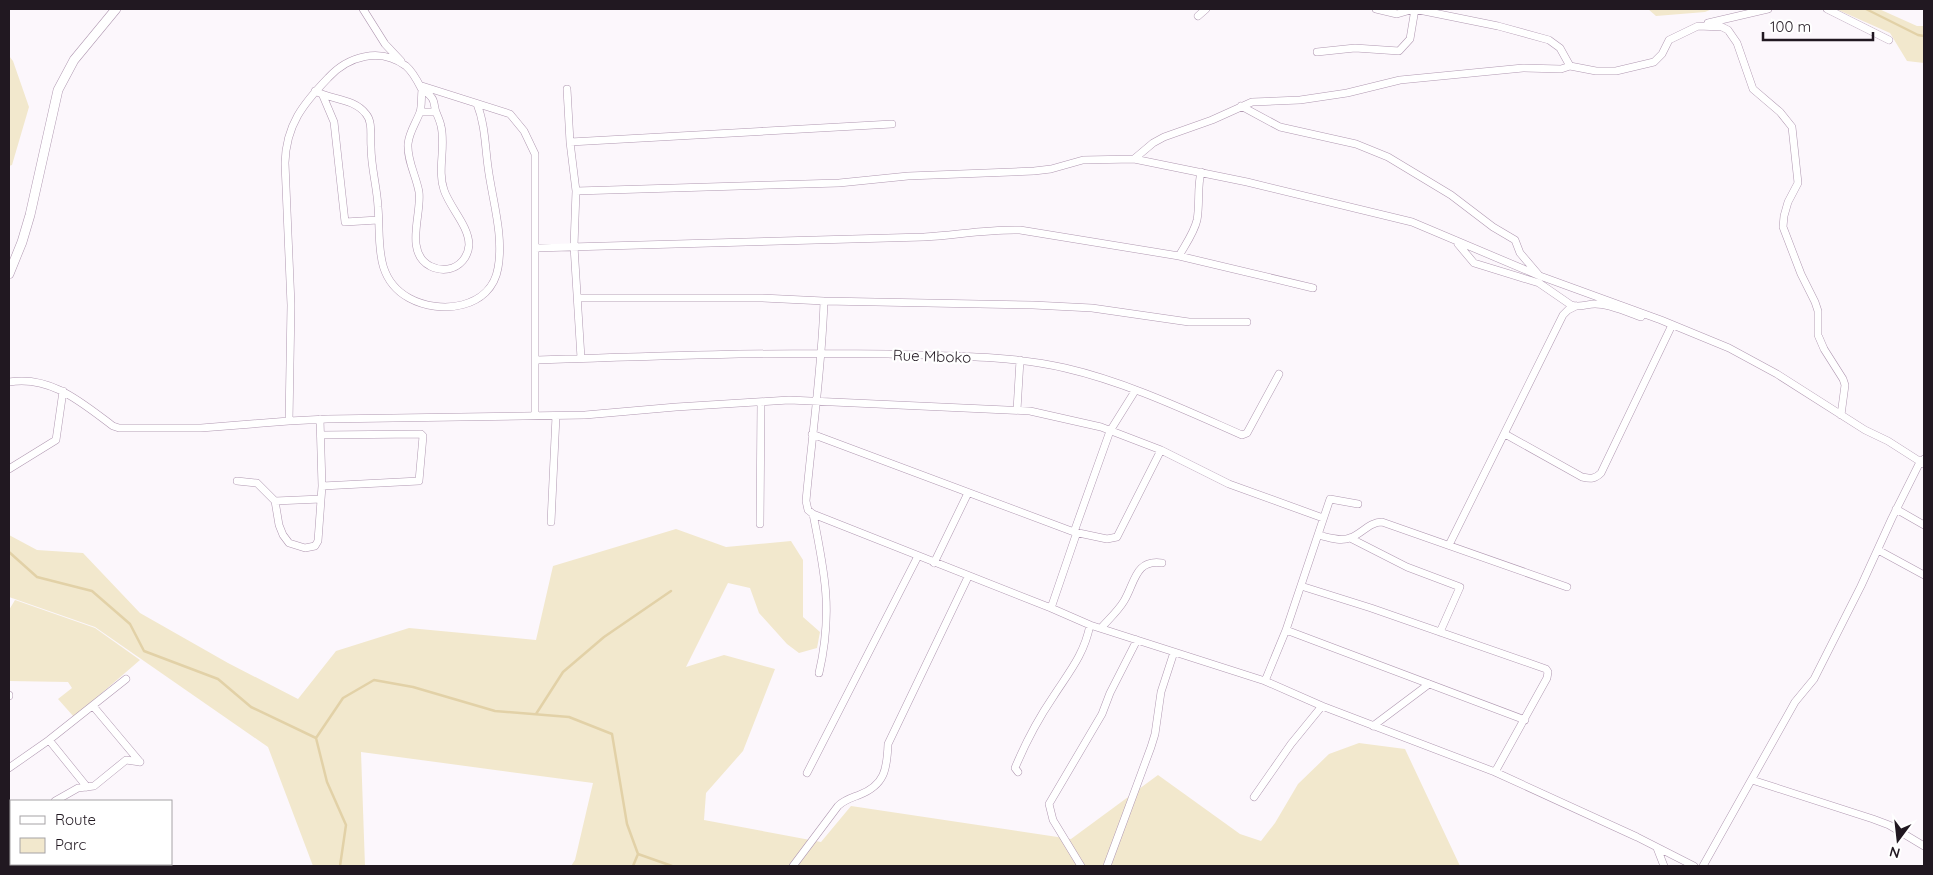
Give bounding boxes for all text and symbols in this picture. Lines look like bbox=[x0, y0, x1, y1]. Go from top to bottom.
scale bar bbox=[1763, 10, 1873, 42]
text: 100 m bbox=[1770, 17, 1811, 36]
street label: Rue Mboko bbox=[893, 345, 971, 367]
legend bbox=[10, 800, 172, 865]
text: Route bbox=[55, 810, 96, 829]
north arrow bbox=[1873, 815, 1923, 865]
text: Parc bbox=[55, 835, 86, 854]
text: N bbox=[1887, 843, 1902, 863]

